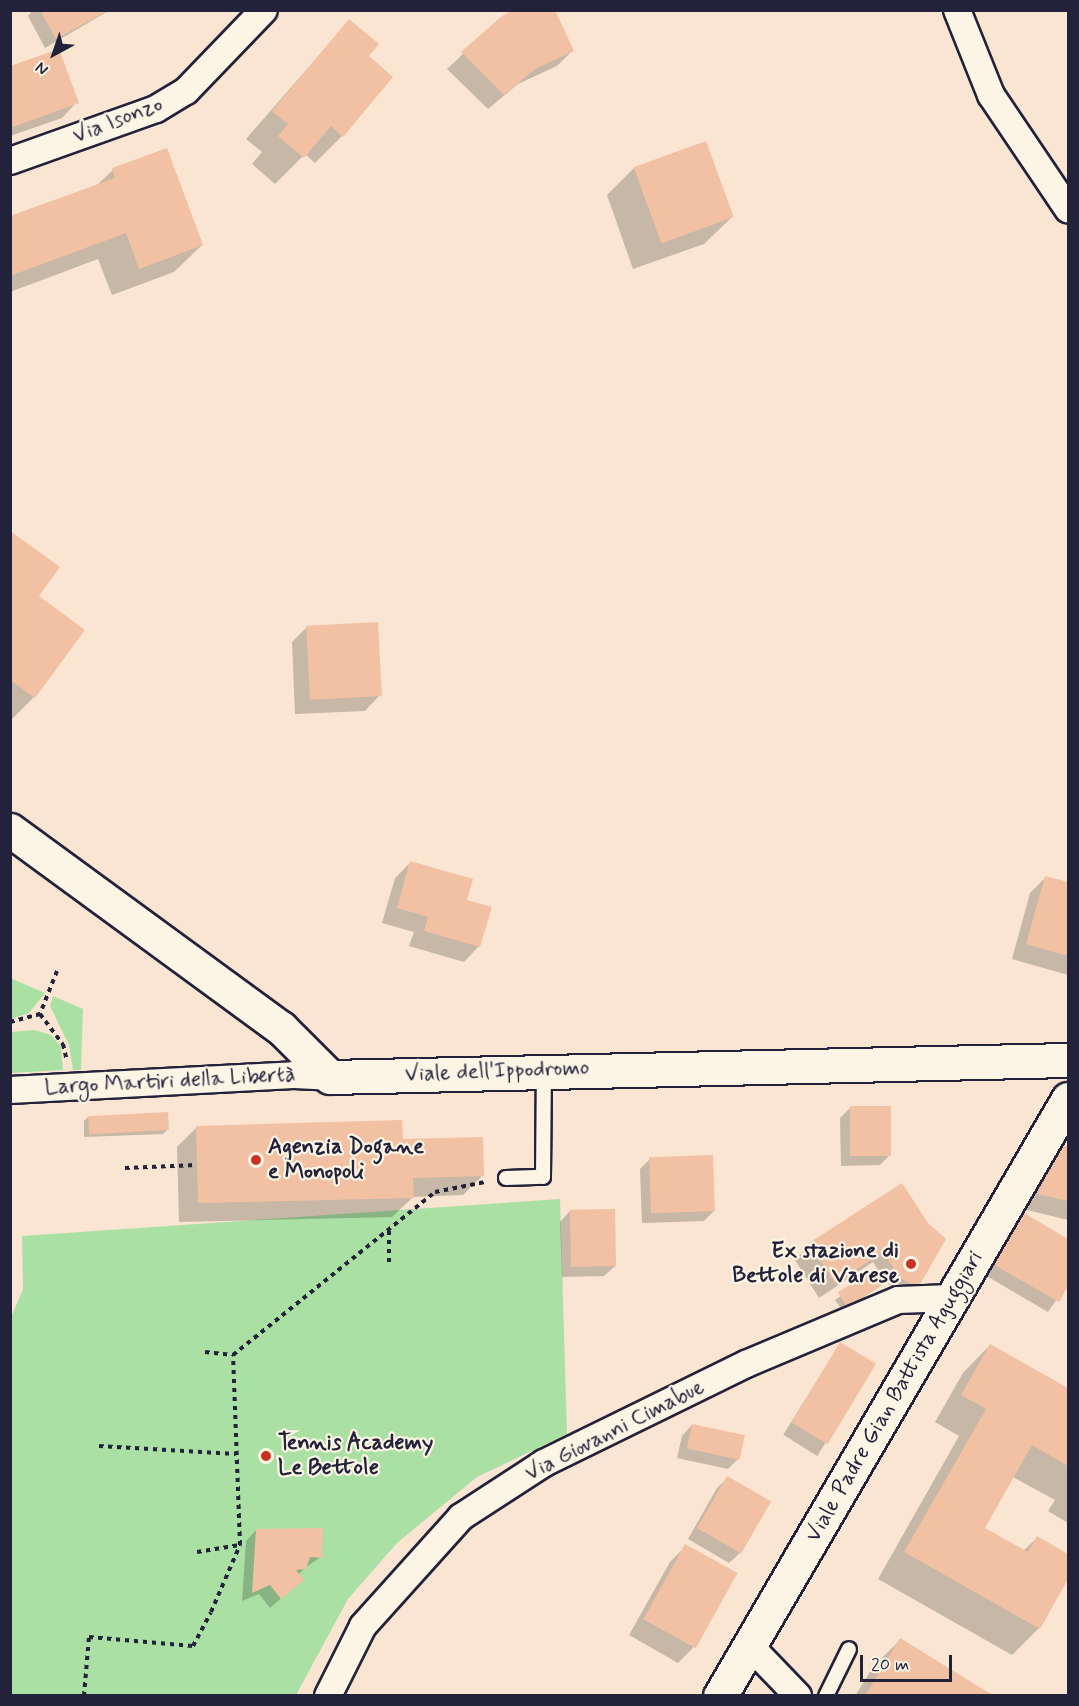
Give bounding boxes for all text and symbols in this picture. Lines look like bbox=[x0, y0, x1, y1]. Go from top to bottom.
north arrow bbox=[24, 24, 84, 84]
text: N bbox=[31, 57, 53, 80]
street label: Via Isonzo bbox=[68, 91, 168, 151]
street label: Viale dell'Ippodromo bbox=[406, 1056, 588, 1088]
street label: Largo Martiri della Libertà bbox=[45, 1062, 295, 1102]
place label: Agenzia Dogane e Monopoli bbox=[268, 1134, 422, 1186]
marker: Agenzia Dogane e Monopoli bbox=[249, 1153, 263, 1167]
place label: Ex stazione di Bettole di Varese bbox=[738, 1238, 899, 1290]
street label: Viale Padre Gian Battista Aguggiari bbox=[801, 1248, 989, 1546]
marker: Ex stazione di Bettole di Varese bbox=[904, 1257, 918, 1271]
street label: Via Giovanni Cimabue bbox=[517, 1373, 713, 1489]
place label: Tennis Academy Le Bettole bbox=[278, 1430, 437, 1482]
marker: Tennis Academy Le Bettole bbox=[259, 1449, 273, 1463]
scale bar bbox=[863, 1643, 954, 1681]
text: 20 m bbox=[871, 1653, 909, 1677]

